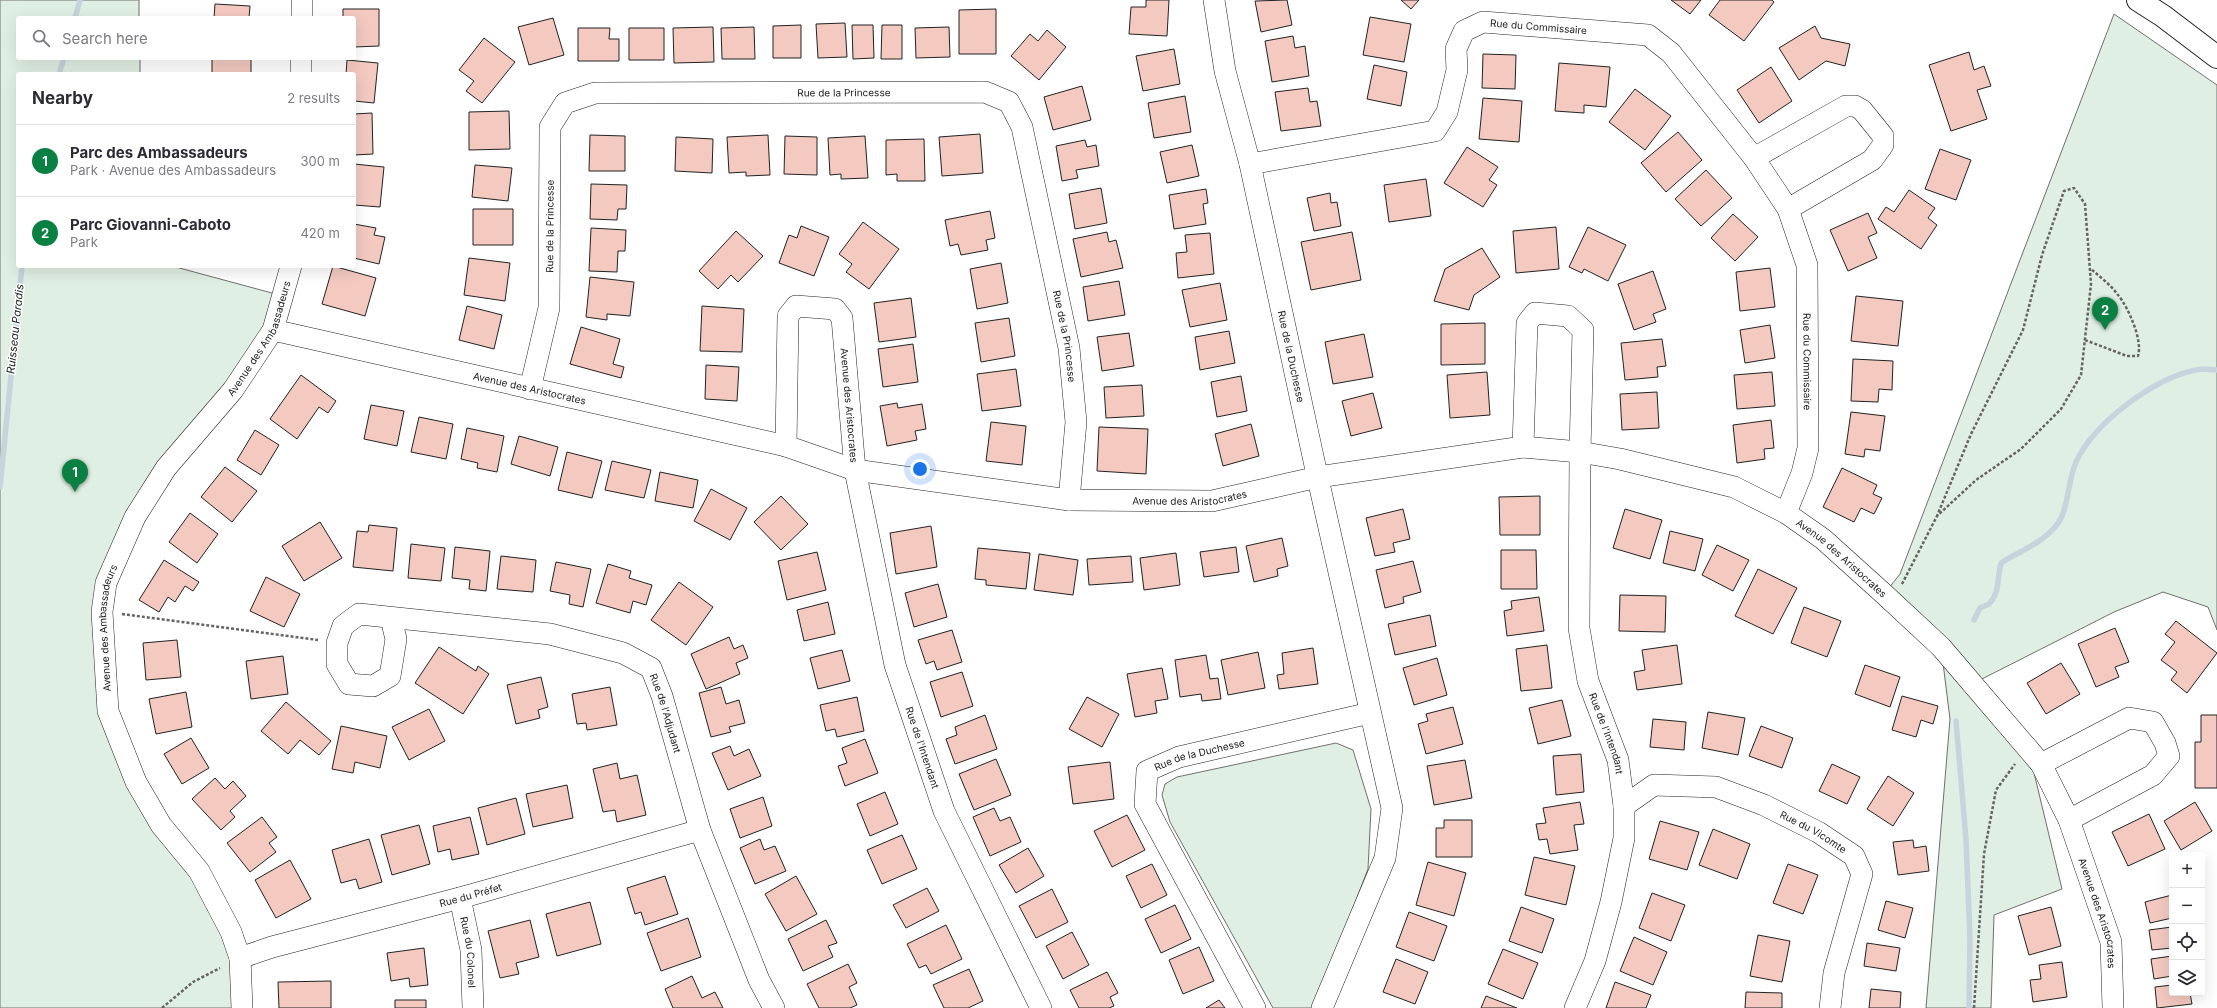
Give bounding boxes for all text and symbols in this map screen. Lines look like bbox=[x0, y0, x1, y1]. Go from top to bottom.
search box bbox=[16, 16, 356, 60]
street label: Rue du Commissaire bbox=[1490, 17, 1588, 36]
icon: search bbox=[30, 27, 52, 49]
text: Search here bbox=[62, 29, 148, 48]
street label: Rue de la Princesse bbox=[797, 86, 891, 98]
text: Nearby bbox=[32, 88, 93, 108]
text: 2 results bbox=[287, 90, 340, 106]
text: Parc des Ambassadeurs bbox=[70, 143, 248, 162]
text: 1 bbox=[42, 153, 48, 169]
text: 300 m bbox=[301, 153, 340, 169]
text: Park · Avenue des Ambassadeurs bbox=[70, 162, 276, 178]
street label: Rue de la Princesse bbox=[543, 179, 556, 273]
text: Parc Giovanni-Caboto bbox=[70, 215, 231, 234]
text: 2 bbox=[41, 225, 49, 241]
text: 420 m bbox=[300, 225, 340, 241]
text: Park bbox=[70, 234, 98, 250]
street label: Avenue des Ambassadeurs bbox=[225, 280, 293, 398]
water label: Ruisseau Paradis bbox=[3, 283, 27, 375]
street label: Rue de la Princesse bbox=[1051, 289, 1078, 383]
pin: 2 bbox=[2092, 297, 2118, 330]
street label: Rue de la Duchesse bbox=[1276, 309, 1307, 404]
street label: Rue du Commissaire bbox=[1801, 313, 1814, 410]
street label: Avenue des Aristocrates bbox=[839, 347, 860, 463]
street label: Avenue des Aristocrates bbox=[472, 369, 587, 407]
pin: 1 bbox=[62, 459, 88, 492]
your location bbox=[910, 459, 930, 479]
street label: Avenue des Aristocrates bbox=[1132, 487, 1248, 507]
street label: Avenue des Aristocrates bbox=[1794, 516, 1889, 600]
street label: Avenue des Ambassadeurs bbox=[96, 563, 119, 692]
street label: Rue de l'Adjudant bbox=[648, 672, 684, 755]
street label: Rue de l'Intendant bbox=[1587, 691, 1626, 775]
street label: Rue de l'Intendant bbox=[903, 705, 942, 791]
street label: Rue de la Duchesse bbox=[1152, 736, 1246, 773]
street label: Rue du Vicomte bbox=[1778, 808, 1849, 855]
map controls bbox=[2169, 852, 2205, 996]
button: + bbox=[2169, 852, 2205, 888]
street label: Avenue des Aristocrates bbox=[2076, 856, 2118, 969]
street label: Rue du Préfet bbox=[438, 880, 504, 909]
button: − bbox=[2169, 888, 2205, 924]
street label: Rue du Colonel bbox=[458, 915, 478, 988]
button: locate bbox=[2169, 924, 2205, 960]
button: layers bbox=[2169, 960, 2205, 996]

